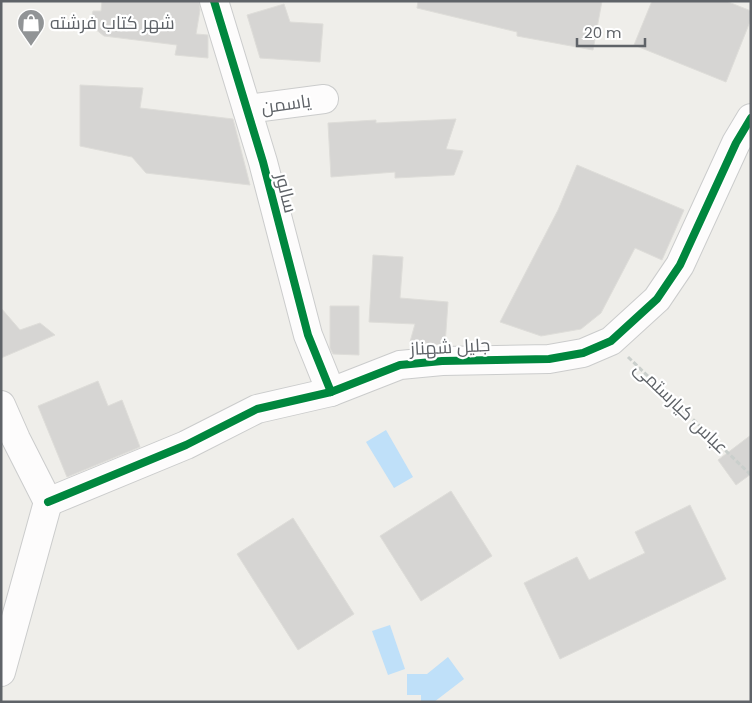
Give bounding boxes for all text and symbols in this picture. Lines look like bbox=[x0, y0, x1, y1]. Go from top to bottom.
shop icon: شهر کتاب فرشته bbox=[16, 8, 46, 47]
place label: شهر کتاب فرشته bbox=[50, 10, 175, 35]
scale bar bbox=[577, 15, 644, 47]
text: 20 m bbox=[584, 22, 622, 43]
street label: یاسمن bbox=[260, 88, 312, 119]
street label: سالور bbox=[269, 169, 303, 215]
street label: جلیل شهناز bbox=[408, 332, 491, 361]
street label: عباس کیارستمی bbox=[629, 356, 734, 459]

